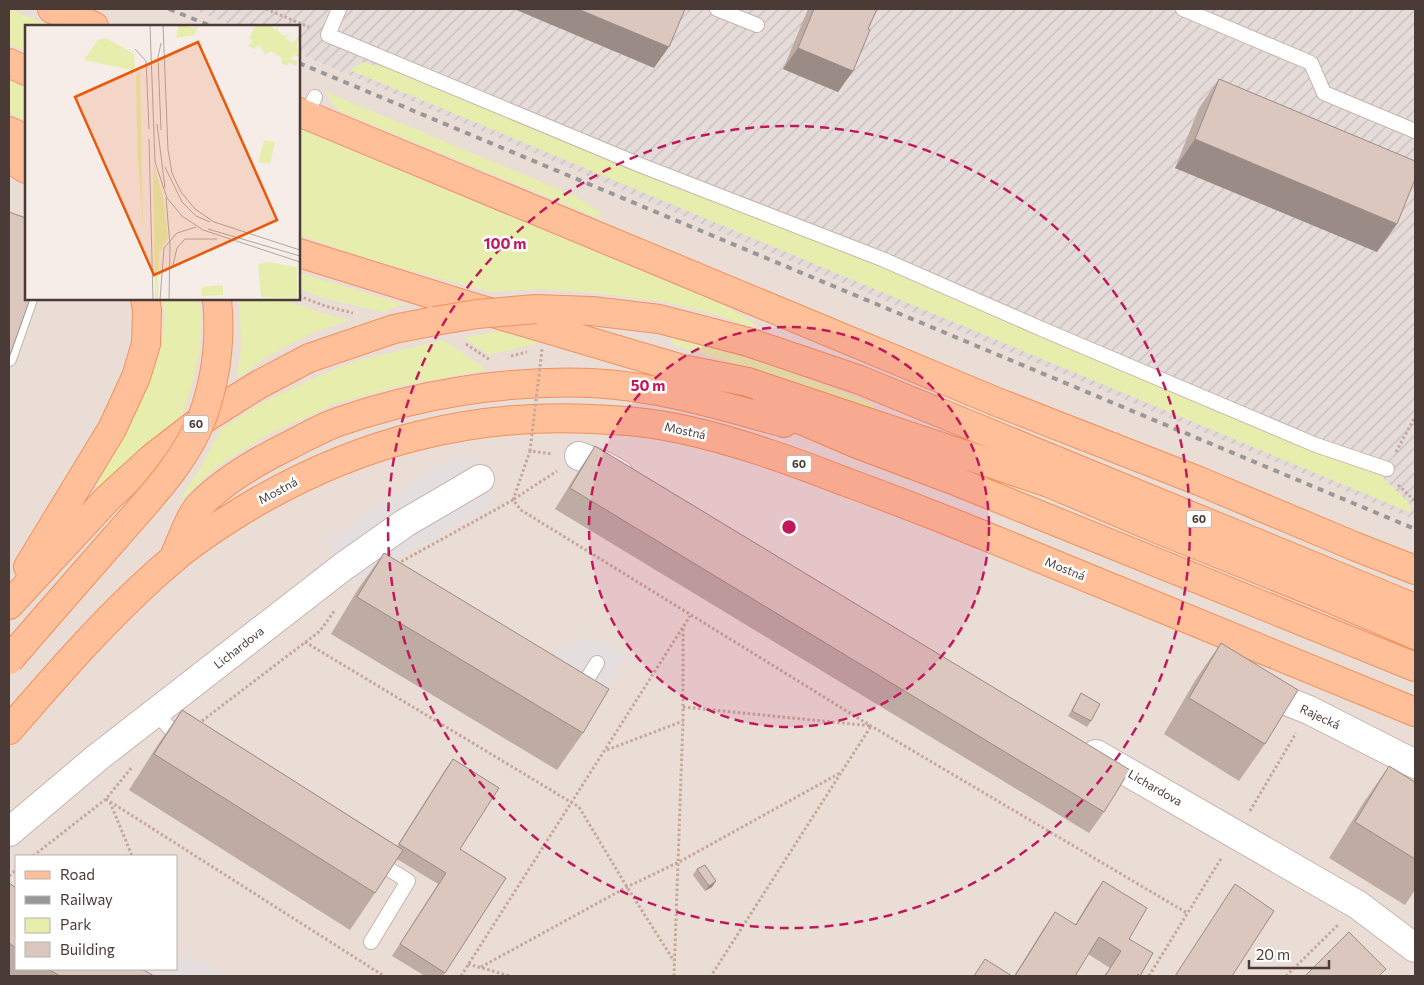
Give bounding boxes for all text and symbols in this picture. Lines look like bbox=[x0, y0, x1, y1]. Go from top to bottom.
inset map bbox=[25, 25, 300, 300]
text: 100 m bbox=[484, 234, 526, 252]
text: 50 m bbox=[631, 376, 665, 394]
road number: 60 bbox=[184, 416, 208, 432]
street label: Mostná bbox=[663, 419, 707, 441]
road number: 60 bbox=[786, 456, 812, 472]
street label: Mostná bbox=[256, 474, 299, 506]
road number: 60 bbox=[1186, 510, 1212, 528]
centre of rings bbox=[780, 518, 798, 536]
street label: Mostná bbox=[1043, 554, 1087, 582]
street label: Lichardova bbox=[211, 623, 266, 671]
street label: Rajecká bbox=[1298, 701, 1343, 731]
street label: Lichardova bbox=[1126, 766, 1185, 808]
legend bbox=[15, 855, 178, 970]
text: Road bbox=[60, 865, 95, 883]
text: Railway bbox=[60, 890, 113, 908]
text: Park bbox=[60, 915, 91, 933]
scale bar bbox=[1249, 938, 1329, 970]
text: Building bbox=[60, 940, 115, 958]
text: 20 m bbox=[1256, 945, 1290, 963]

